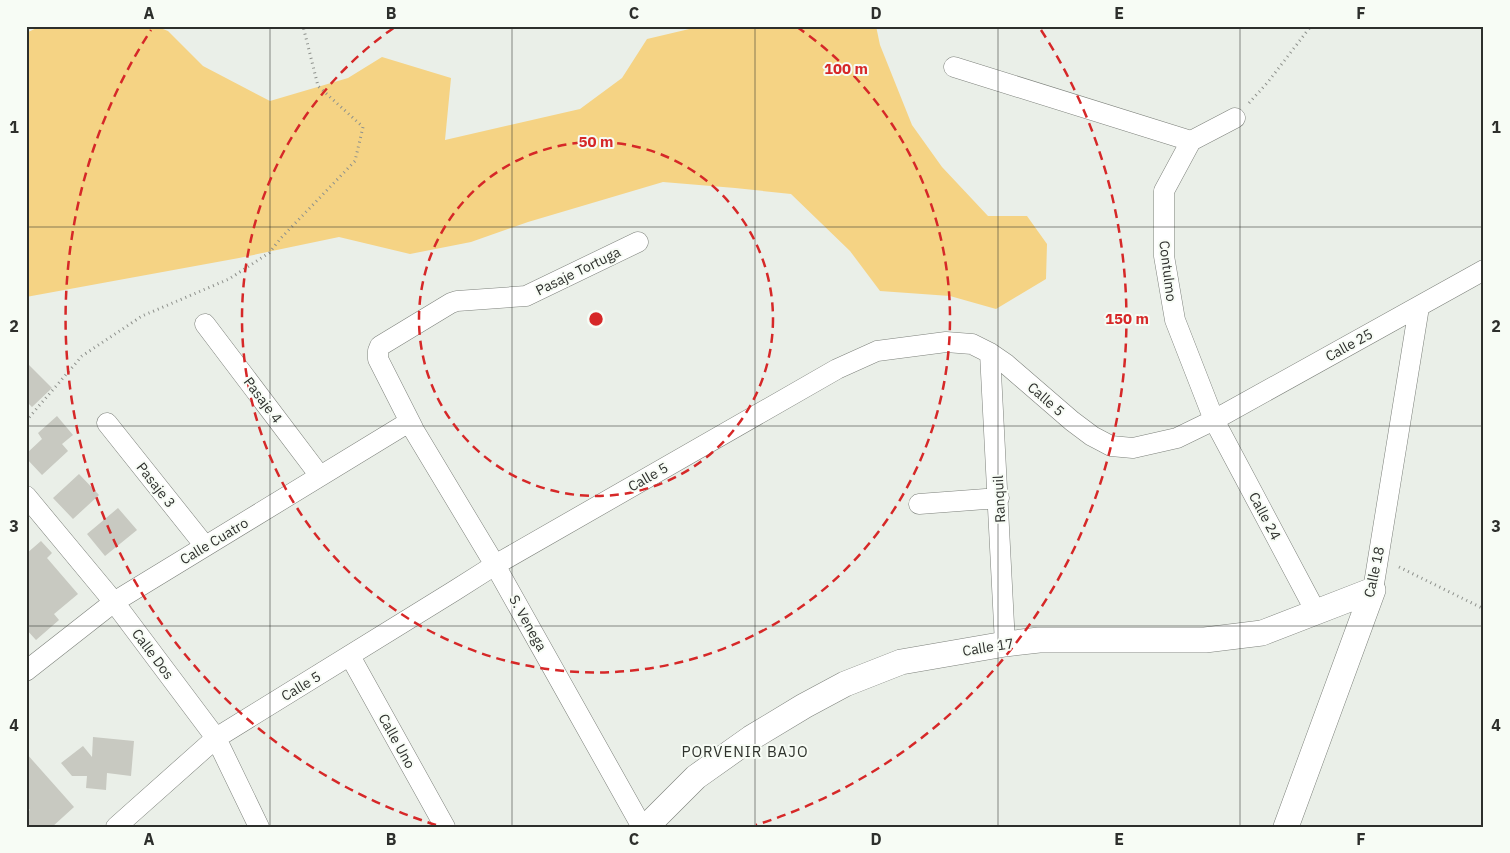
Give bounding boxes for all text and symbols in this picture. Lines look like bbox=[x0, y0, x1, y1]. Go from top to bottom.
text: A bbox=[144, 3, 155, 23]
text: B bbox=[386, 3, 397, 23]
text: C bbox=[629, 3, 639, 23]
text: D bbox=[870, 3, 882, 23]
text: E bbox=[1114, 3, 1124, 23]
text: F bbox=[1356, 3, 1366, 23]
text: 100 m bbox=[824, 59, 868, 78]
text: 1 bbox=[9, 117, 19, 137]
text: 1 bbox=[1491, 117, 1501, 137]
text: 50 m bbox=[579, 132, 613, 151]
street label: Contulmo bbox=[1155, 240, 1181, 303]
street label: Pasaje Tortuga bbox=[533, 242, 624, 299]
text: 150 m bbox=[1105, 309, 1149, 328]
centre of rings bbox=[587, 310, 605, 328]
text: 2 bbox=[9, 316, 19, 336]
text: 2 bbox=[1491, 316, 1501, 336]
street label: Calle 25 bbox=[1322, 325, 1376, 365]
street label: Pasaje 4 bbox=[240, 373, 286, 427]
street label: Calle 5 bbox=[1024, 378, 1068, 420]
street label: Calle 5 bbox=[625, 458, 671, 496]
street label: Pasaje 3 bbox=[133, 459, 179, 511]
street label: Ranquil bbox=[989, 475, 1009, 523]
street label: Calle 24 bbox=[1245, 489, 1285, 543]
street label: Calle Cuatro bbox=[177, 513, 252, 568]
text: 3 bbox=[9, 516, 19, 536]
text: 3 bbox=[1491, 516, 1501, 536]
street label: Calle 18 bbox=[1360, 545, 1388, 599]
street label: S. Venega bbox=[505, 592, 551, 655]
street label: Calle Dos bbox=[128, 625, 178, 683]
street label: Calle 17 bbox=[961, 634, 1015, 660]
street label: Calle 5 bbox=[278, 667, 324, 705]
street label: Calle Uno bbox=[375, 710, 419, 772]
text: 4 bbox=[9, 715, 19, 735]
text: 4 bbox=[1491, 715, 1501, 735]
district label: PORVENIR BAJO bbox=[681, 742, 809, 761]
text: A bbox=[144, 829, 155, 849]
text: B bbox=[386, 829, 397, 849]
text: C bbox=[629, 829, 639, 849]
text: D bbox=[870, 829, 882, 849]
text: E bbox=[1114, 829, 1124, 849]
text: F bbox=[1356, 829, 1366, 849]

